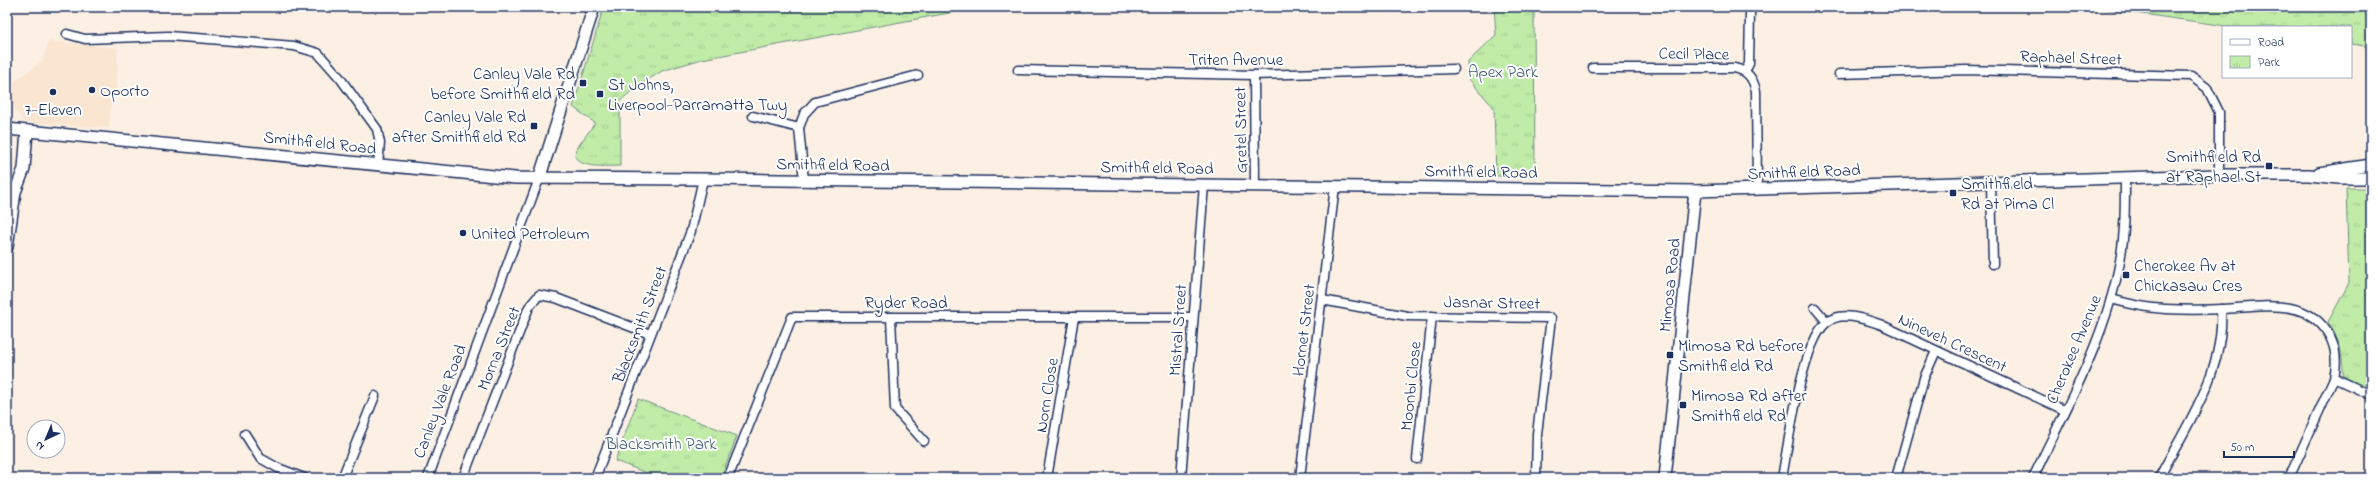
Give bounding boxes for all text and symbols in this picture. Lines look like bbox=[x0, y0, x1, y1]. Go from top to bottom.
legend bbox=[2222, 26, 2352, 78]
text: Road bbox=[2258, 34, 2284, 52]
street label: Cecil Place bbox=[1658, 41, 1730, 68]
street label: Raphael Street bbox=[2019, 44, 2123, 73]
street label: Triten Avenue bbox=[1189, 48, 1284, 73]
text: Park bbox=[2258, 54, 2280, 72]
park label: Apex Park bbox=[1468, 60, 1539, 85]
place label: Canley Vale Rd before Smithfield Rd bbox=[430, 62, 575, 107]
place label: St Johns, Liverpool-Parramatta Twy bbox=[608, 73, 787, 119]
marker: Canley Vale Rd before Smithfield Rd bbox=[578, 78, 588, 88]
place label: Oporto bbox=[100, 79, 149, 104]
marker: Oporto bbox=[87, 85, 97, 95]
street label: Gretel Street bbox=[1228, 86, 1255, 174]
marker: 7-Eleven bbox=[48, 87, 58, 97]
marker: St Johns, Liverpool-Parramatta Twy bbox=[595, 89, 605, 99]
place label: 7-Eleven bbox=[24, 98, 82, 123]
place label: Canley Vale Rd after Smithfield Rd bbox=[392, 105, 526, 150]
marker: Canley Vale Rd after Smithfield Rd bbox=[529, 121, 539, 131]
street label: Smithfield Road bbox=[262, 125, 378, 162]
place label: Smithfield Rd at Raphael St bbox=[2166, 145, 2261, 190]
street label: Smithfield Road bbox=[776, 152, 890, 179]
street label: Smithfield Road bbox=[1100, 155, 1214, 182]
street label: Smithfield Road bbox=[1747, 158, 1861, 187]
street label: Smithfield Road bbox=[1424, 159, 1538, 186]
marker: Smithfield Rd at Raphael St bbox=[2264, 161, 2274, 171]
place label: Smithfield Rd at Pima Cl bbox=[1961, 172, 2054, 217]
marker: Smithfield Rd at Pima Cl bbox=[1948, 188, 1958, 198]
place label: United Petroleum bbox=[471, 222, 589, 247]
marker: United Petroleum bbox=[458, 228, 468, 238]
street label: Mimosa Road bbox=[1653, 236, 1688, 333]
place label: Cherokee Av at Chickasaw Cres bbox=[2134, 254, 2243, 299]
street label: Blacksmith Street bbox=[606, 262, 674, 387]
marker: Cherokee Av at Chickasaw Cres bbox=[2121, 270, 2131, 280]
street label: Hornet Street bbox=[1286, 282, 1323, 378]
street label: Mistral Street bbox=[1163, 283, 1194, 377]
street label: Jasnar Street bbox=[1444, 290, 1540, 317]
street label: Ryder Road bbox=[864, 291, 948, 317]
street label: Cherokee Avenue bbox=[2040, 291, 2109, 408]
street label: Morna Street bbox=[471, 302, 528, 395]
street label: Nineveh Crescent bbox=[1894, 307, 2011, 380]
place label: Mimosa Rd before Smithfield Rd bbox=[1678, 334, 1804, 379]
street label: Moonbi Close bbox=[1394, 340, 1429, 432]
street label: Canley Vale Road bbox=[407, 341, 475, 462]
marker: Mimosa Rd before Smithfield Rd bbox=[1665, 350, 1675, 360]
street label: Norn Close bbox=[1029, 356, 1066, 434]
place label: Mimosa Rd after Smithfield Rd bbox=[1691, 384, 1807, 429]
marker: Mimosa Rd after Smithfield Rd bbox=[1678, 400, 1688, 410]
north arrow bbox=[26, 419, 66, 459]
park label: Blacksmith Park bbox=[604, 432, 717, 457]
scale bar bbox=[2224, 433, 2294, 459]
text: N bbox=[32, 437, 48, 454]
text: 50 m bbox=[2230, 439, 2254, 457]

